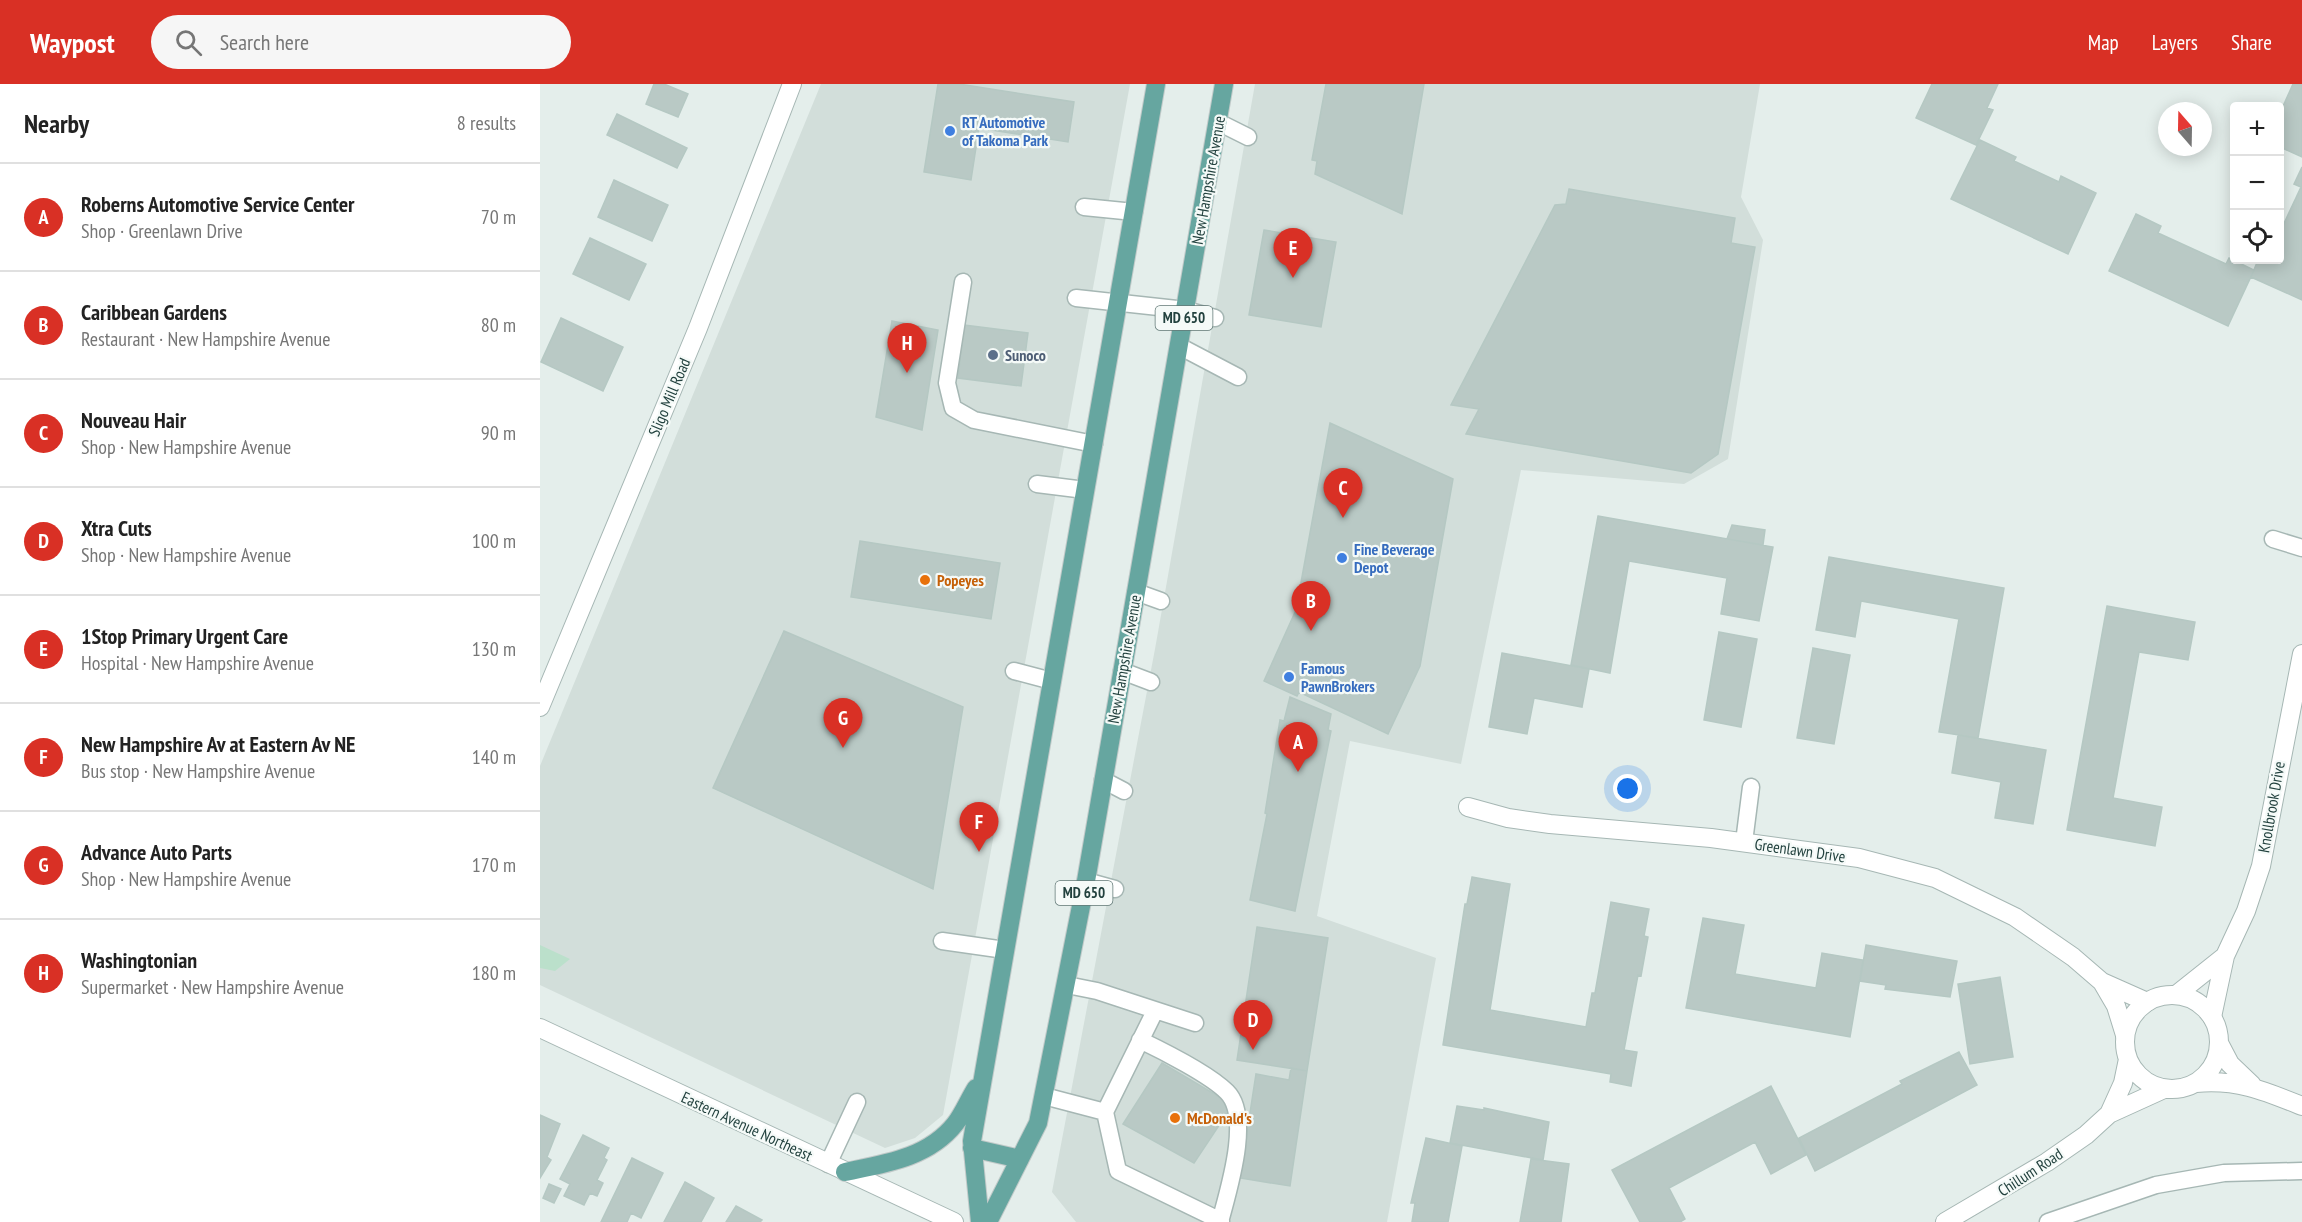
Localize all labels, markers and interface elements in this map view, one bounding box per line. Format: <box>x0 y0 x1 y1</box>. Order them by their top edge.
search box <box>151 15 571 69</box>
text: Waypost <box>30 24 115 61</box>
icon: search <box>172 26 205 59</box>
text: Search here <box>220 28 309 56</box>
text: Map <box>2088 29 2119 56</box>
text: Layers <box>2152 29 2198 56</box>
text: Share <box>2231 29 2272 56</box>
north arrow <box>2158 102 2212 156</box>
map controls <box>2230 102 2284 264</box>
button: + <box>2230 102 2284 156</box>
text: Nearby <box>24 107 89 140</box>
text: 8 results <box>457 110 516 136</box>
place label: RT Automotive of Takoma Park <box>962 112 1048 150</box>
street label: New Hampshire Avenue <box>1187 114 1229 246</box>
marker: RT Automotive of Takoma Park <box>943 124 957 138</box>
button: − <box>2230 156 2284 210</box>
text: Roberns Automotive Service Center <box>81 190 355 218</box>
text: A <box>38 204 49 230</box>
text: 70 m <box>481 204 516 230</box>
button: locate <box>2230 210 2284 264</box>
text: Shop · Greenlawn Drive <box>81 218 243 244</box>
pin: E <box>1274 228 1312 278</box>
text: Caribbean Gardens <box>81 298 227 326</box>
road number: MD 650 <box>1156 306 1212 330</box>
text: B <box>39 312 48 338</box>
text: 80 m <box>481 312 516 338</box>
pin: H <box>888 324 926 373</box>
text: Restaurant · New Hampshire Avenue <box>81 326 330 352</box>
place label: Sunoco <box>1005 345 1046 365</box>
marker: Sunoco <box>986 348 1000 362</box>
street label: Sligo Mill Road <box>644 355 694 439</box>
text: Nouveau Hair <box>81 406 186 434</box>
text: C <box>39 420 48 446</box>
text: 90 m <box>481 420 516 446</box>
text: Shop · New Hampshire Avenue <box>81 434 291 460</box>
pin: C <box>1324 468 1362 518</box>
text: Xtra Cuts <box>81 514 152 542</box>
text: D <box>38 528 49 554</box>
text: 100 m <box>472 528 516 554</box>
place label: Fine Beverage Depot <box>1354 539 1435 577</box>
text: Shop · New Hampshire Avenue <box>81 542 291 568</box>
marker: Fine Beverage Depot <box>1335 551 1349 565</box>
place label: Popeyes <box>937 570 984 590</box>
marker: Popeyes <box>918 573 932 587</box>
pin: B <box>1292 582 1330 631</box>
street label: New Hampshire Avenue <box>1103 593 1145 725</box>
text: 1Stop Primary Urgent Care <box>81 622 288 650</box>
text: E <box>39 636 48 662</box>
text: 130 m <box>472 636 516 662</box>
text: Hospital · New Hampshire Avenue <box>81 650 314 676</box>
place label: Famous PawnBrokers <box>1301 658 1375 696</box>
marker: Famous PawnBrokers <box>1282 670 1296 684</box>
pin: G <box>824 698 862 748</box>
pin: A <box>1278 722 1317 772</box>
text: New Hampshire Av at Eastern Av NE <box>81 730 356 758</box>
text: F <box>39 744 48 770</box>
text: 140 m <box>472 744 516 770</box>
text: Bus stop · New Hampshire Avenue <box>81 758 315 784</box>
street label: Knollbrook Drive <box>2253 760 2289 854</box>
your location <box>1613 774 1642 803</box>
pin: F <box>960 802 998 852</box>
street label: Greenlawn Drive <box>1753 834 1847 866</box>
text: Advance Auto Parts <box>81 838 232 866</box>
text: G <box>38 852 49 878</box>
text: 170 m <box>472 852 516 878</box>
text: Shop · New Hampshire Avenue <box>81 866 291 892</box>
road number: MD 650 <box>1056 881 1112 905</box>
text: Washingtonian <box>81 946 197 974</box>
text: H <box>38 960 49 986</box>
text: 180 m <box>472 960 516 986</box>
text: Supermarket · New Hampshire Avenue <box>81 974 344 1000</box>
pin: D <box>1234 1000 1272 1050</box>
street label: Eastern Avenue Northeast <box>678 1087 816 1165</box>
place label: McDonald's <box>1187 1108 1252 1128</box>
marker: McDonald's <box>1168 1111 1182 1125</box>
street label: Chillum Road <box>1994 1144 2066 1200</box>

